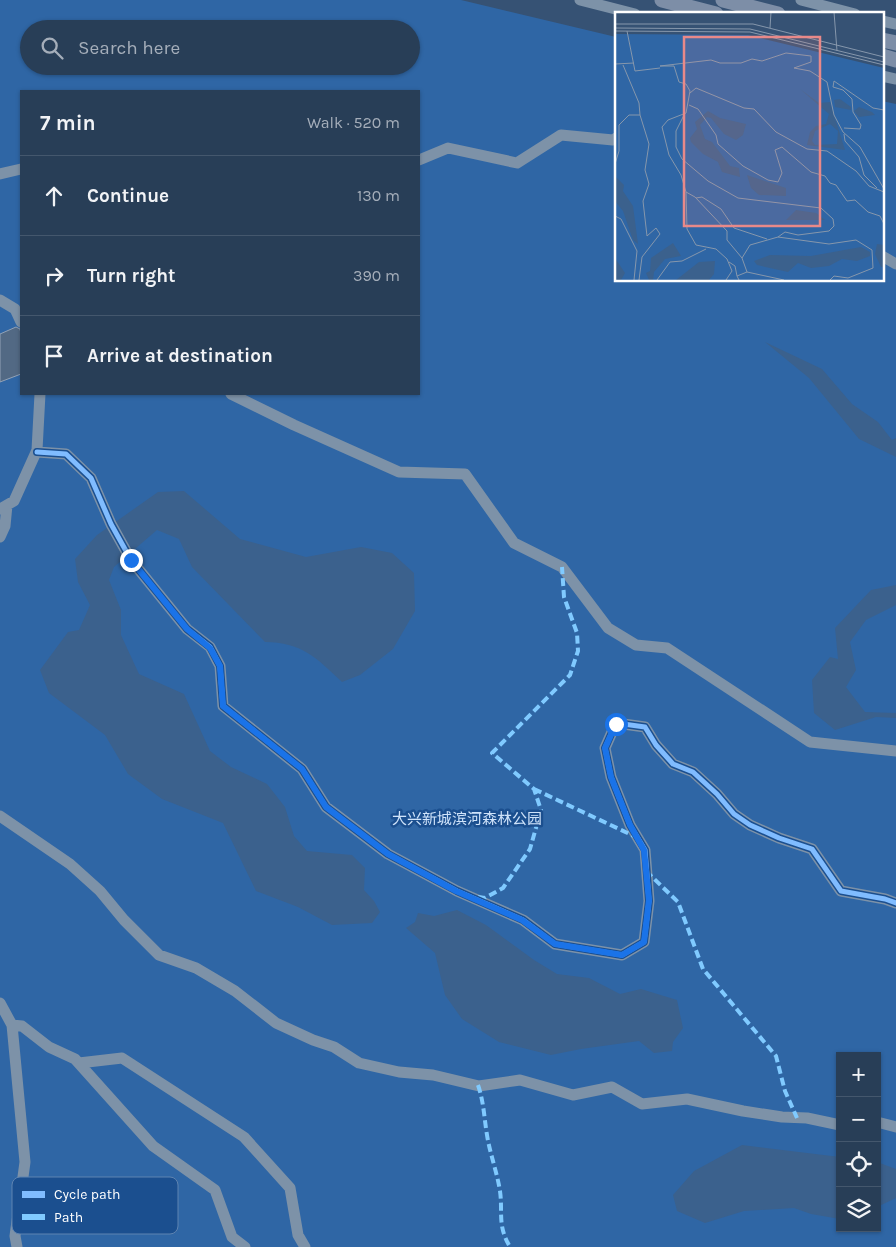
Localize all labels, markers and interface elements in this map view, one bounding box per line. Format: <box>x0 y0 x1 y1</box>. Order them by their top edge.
inset map <box>615 12 884 281</box>
search box <box>20 20 420 75</box>
icon: search <box>38 34 66 62</box>
text: Search here <box>78 37 180 59</box>
text: 7 min <box>40 111 96 135</box>
text: Walk · 520 m <box>307 113 400 132</box>
icon: ahead <box>40 182 68 210</box>
text: Continue <box>87 185 169 207</box>
text: 130 m <box>357 186 400 205</box>
icon: right <box>40 262 68 290</box>
text: Turn right <box>87 265 176 287</box>
text: 390 m <box>353 266 400 285</box>
icon: arrive <box>40 342 68 370</box>
text: Arrive at destination <box>87 345 273 367</box>
route end <box>120 549 143 572</box>
route start <box>605 713 628 736</box>
park label: 大兴新城滨河森林公园 <box>392 810 542 828</box>
map controls <box>836 1052 881 1232</box>
button: + <box>836 1052 881 1097</box>
button: − <box>836 1097 881 1142</box>
button: locate <box>836 1142 881 1187</box>
legend <box>12 1177 178 1234</box>
text: Cycle path <box>54 1186 120 1203</box>
button: layers <box>836 1187 881 1232</box>
text: Path <box>54 1209 83 1226</box>

